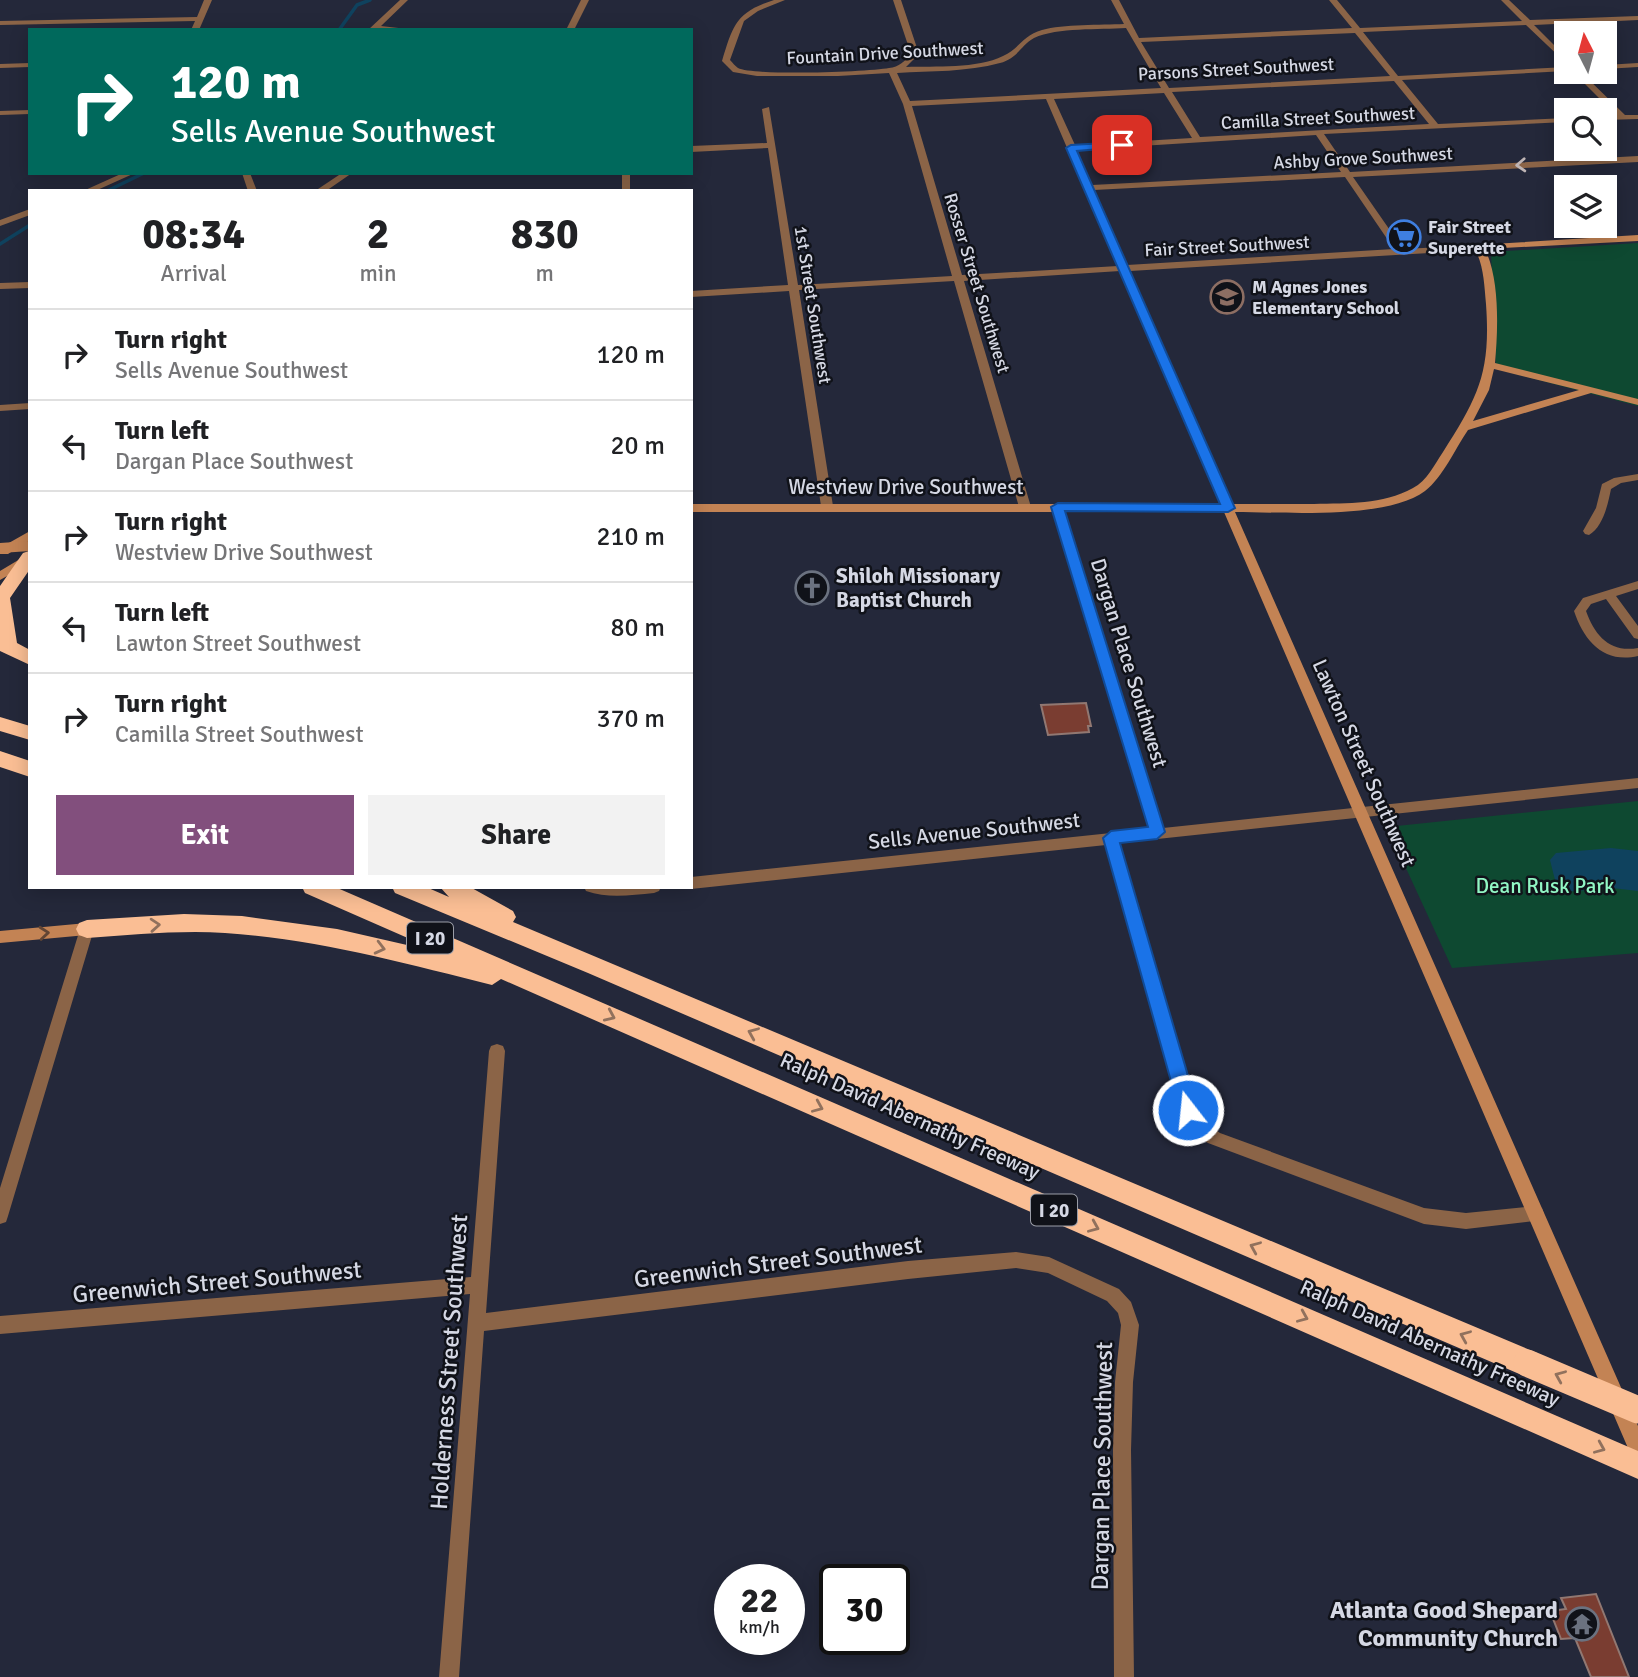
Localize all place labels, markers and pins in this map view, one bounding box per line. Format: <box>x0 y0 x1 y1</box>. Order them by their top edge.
pin <box>1092 115 1152 175</box>
place label: Fair Street Superette <box>1428 216 1511 259</box>
supermarket icon: Fair Street Superette <box>1385 218 1423 256</box>
place label: M Agnes Jones Elementary School <box>1252 276 1400 319</box>
school or university icon: M Agnes Jones Elementary School <box>1208 278 1246 316</box>
place label: Shiloh Missionary Baptist Church <box>836 563 1001 613</box>
church icon: Shiloh Missionary Baptist Church <box>793 569 831 607</box>
place label: Atlanta Good Shepard Community Church <box>1330 1595 1558 1653</box>
temple icon: Atlanta Good Shepard Community Church <box>1563 1605 1601 1643</box>

